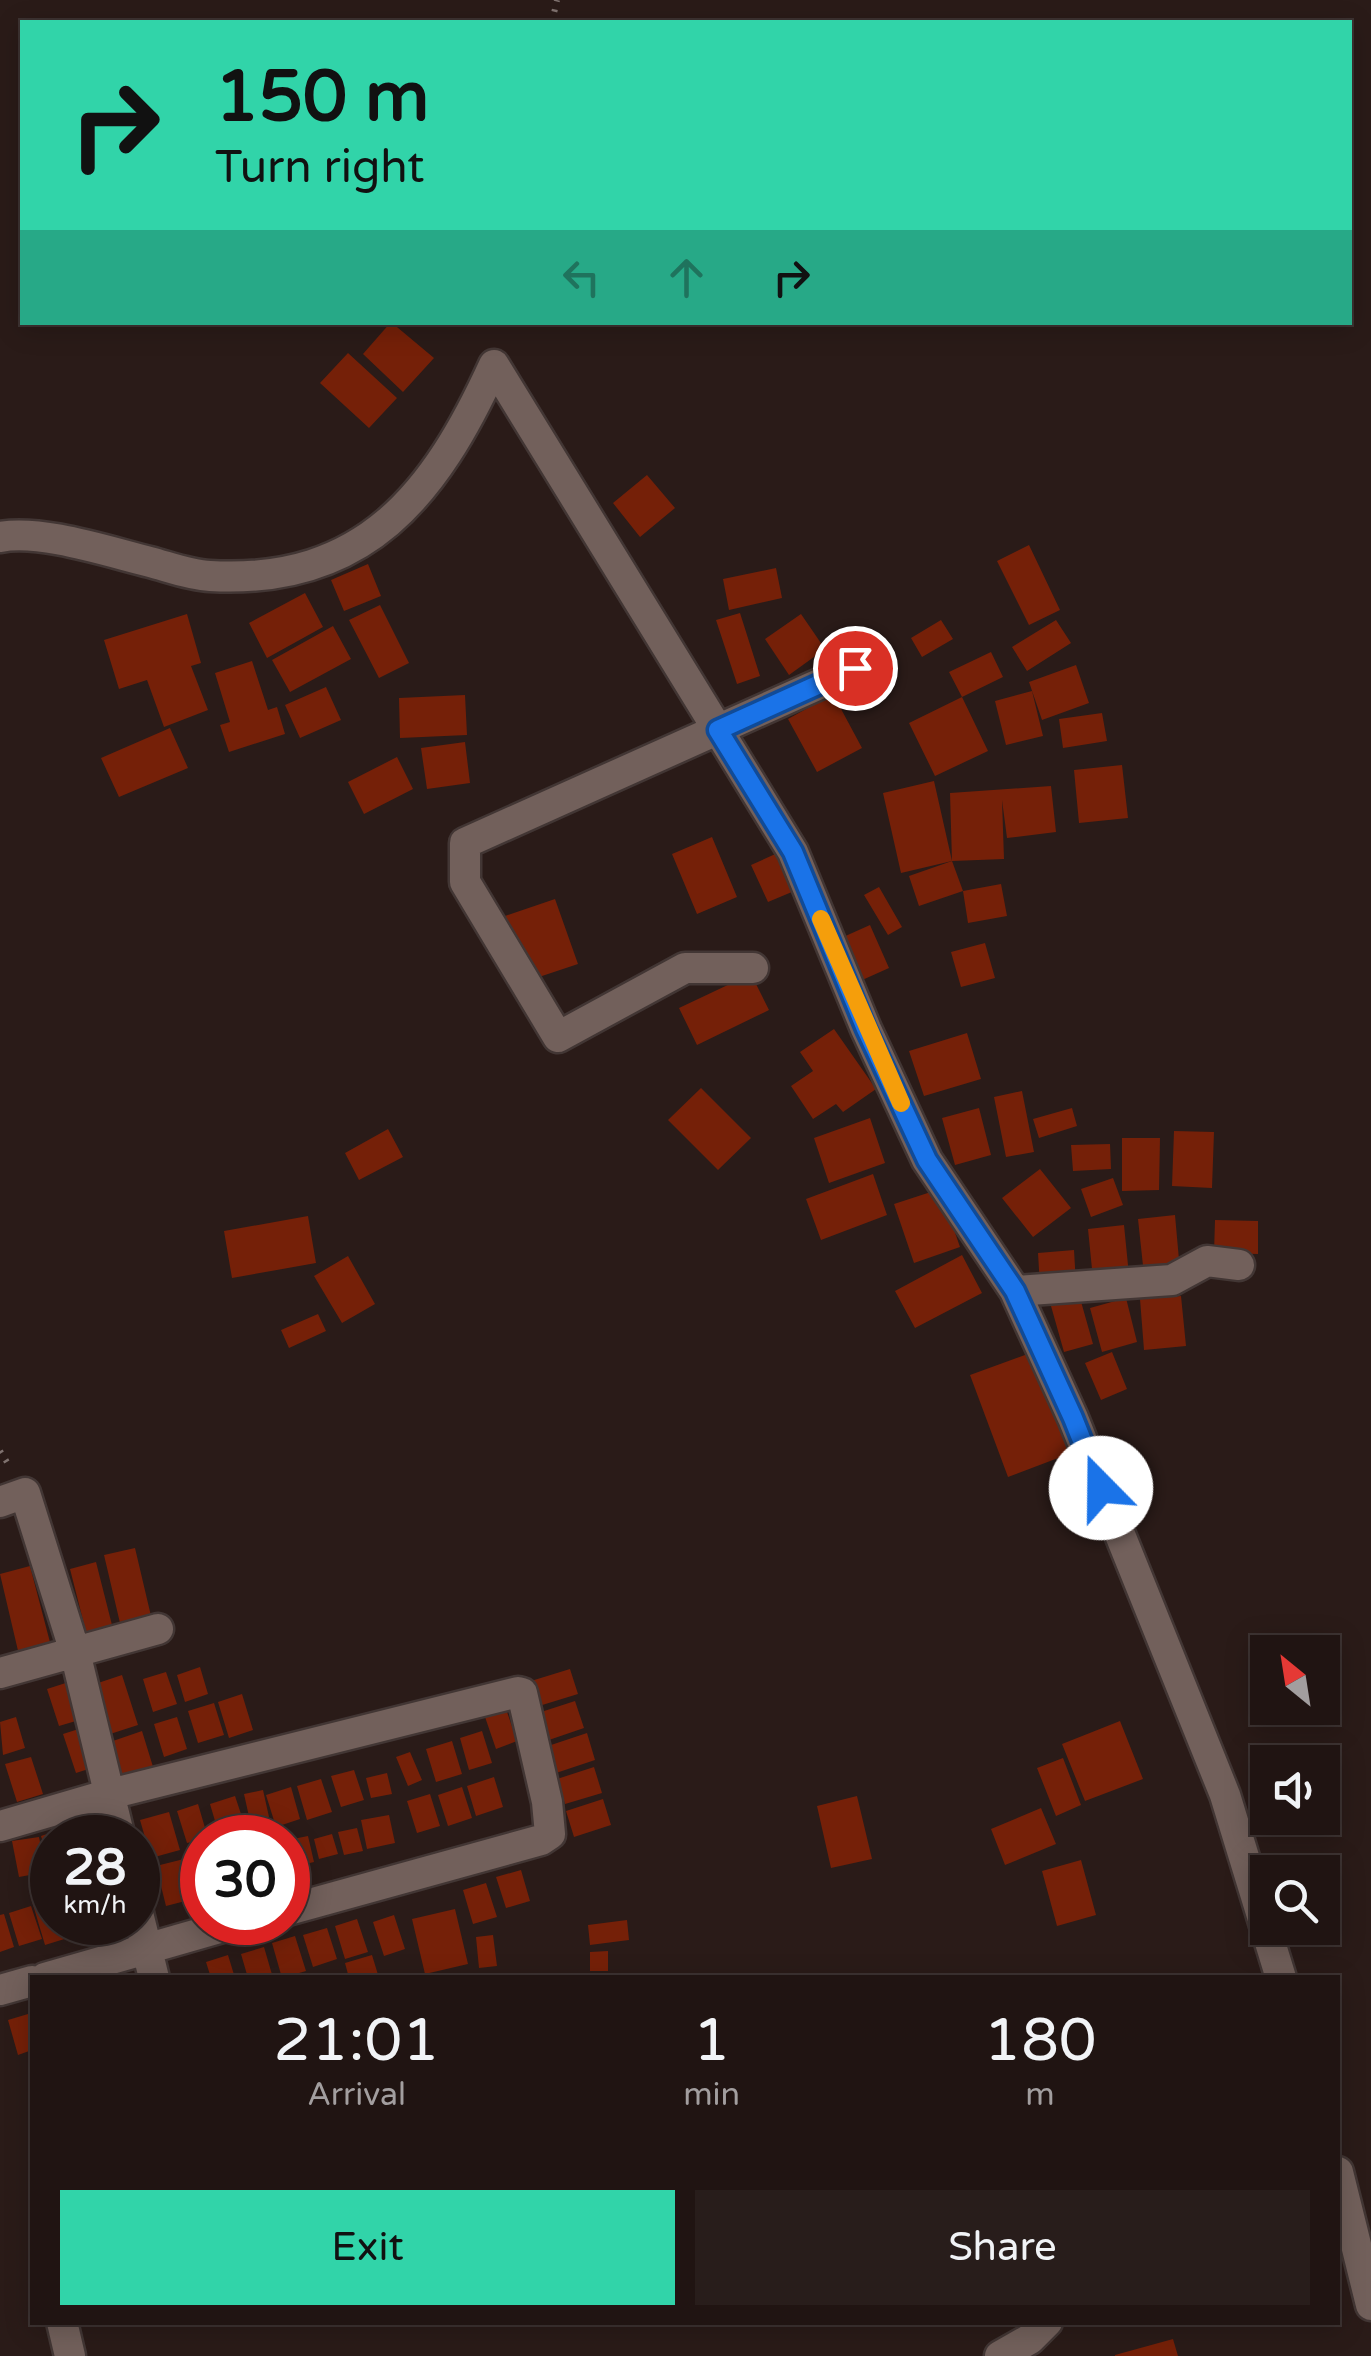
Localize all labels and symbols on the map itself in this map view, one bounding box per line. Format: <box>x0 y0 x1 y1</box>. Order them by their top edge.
pin <box>813 626 898 711</box>
position arrow <box>1049 1436 1153 1540</box>
north arrow <box>1250 1635 1340 1725</box>
speed limit sign: 30 <box>180 1815 310 1945</box>

